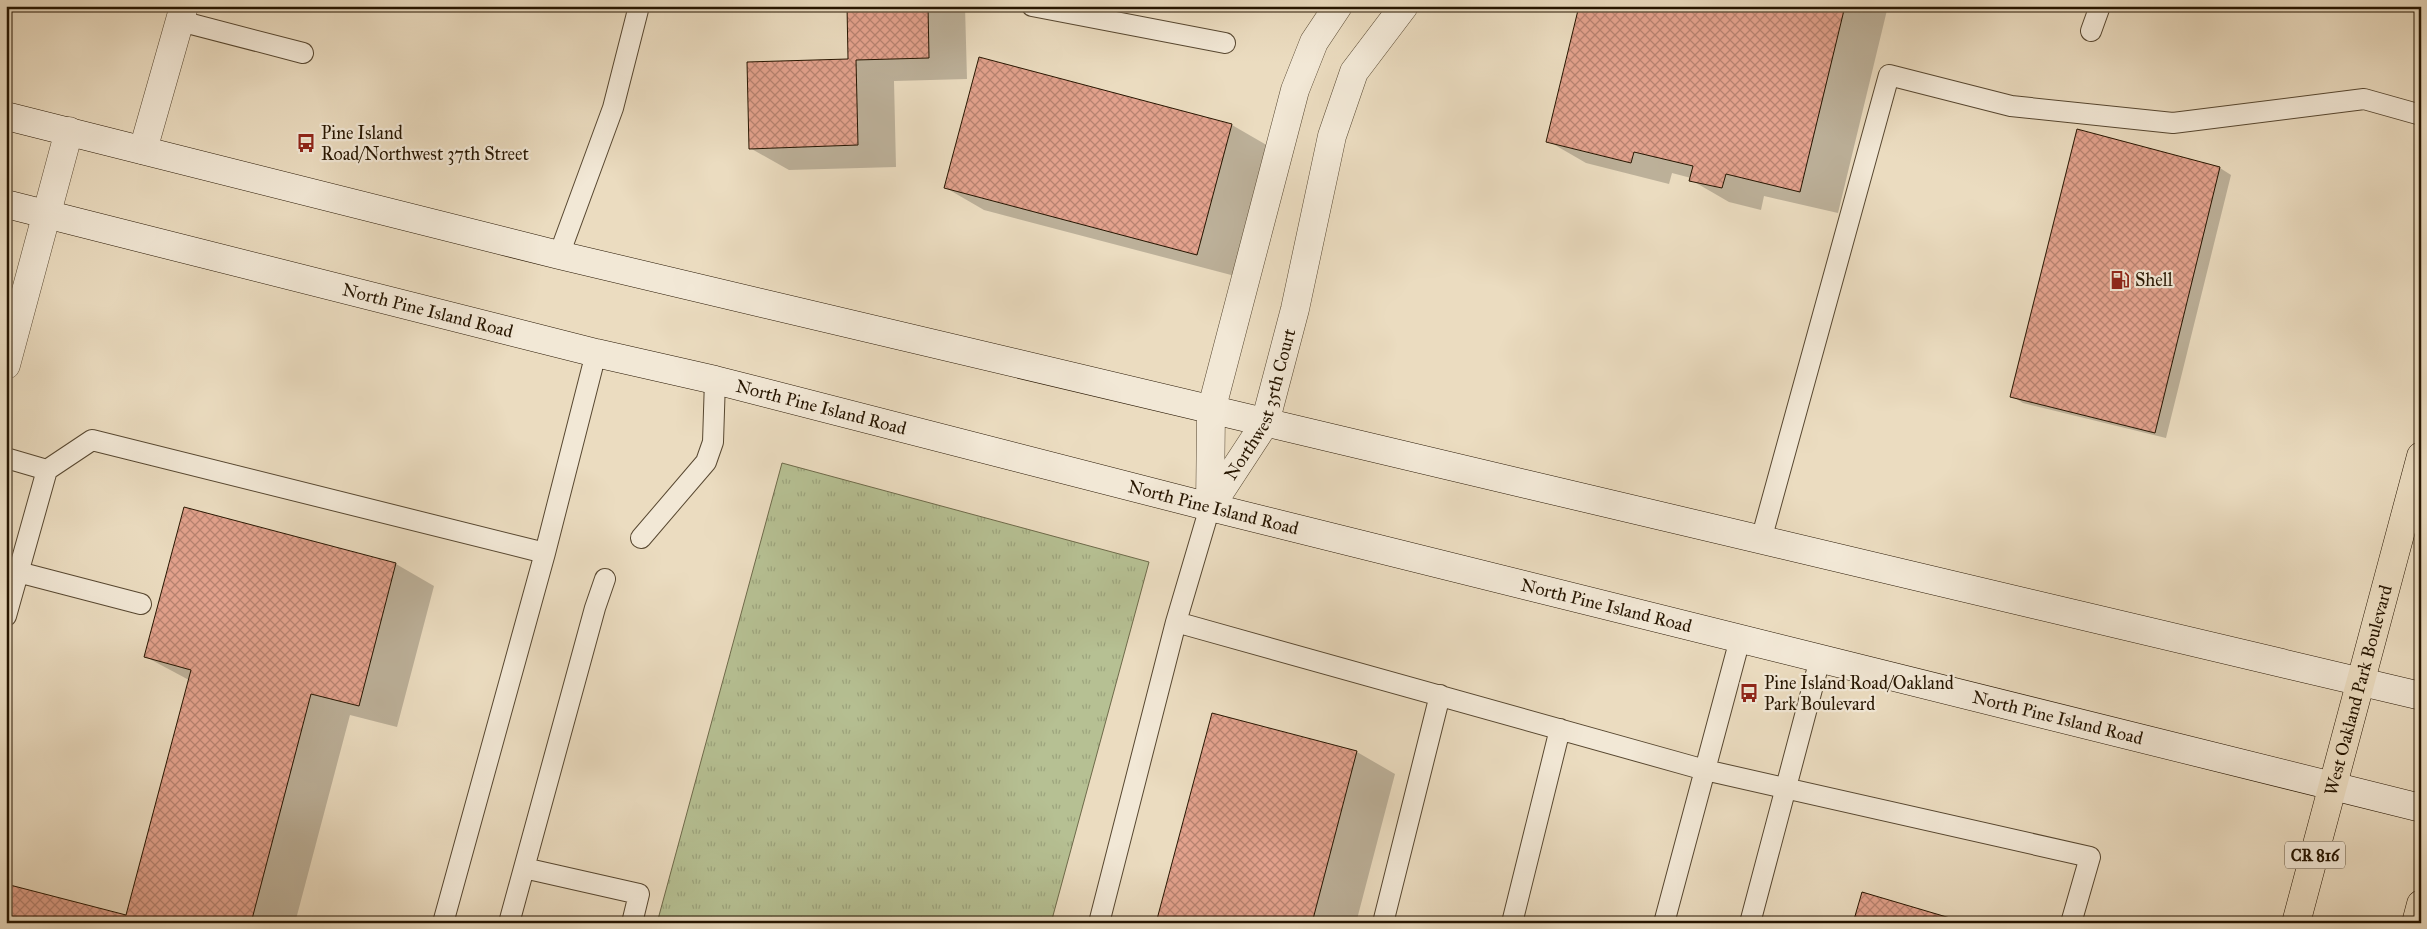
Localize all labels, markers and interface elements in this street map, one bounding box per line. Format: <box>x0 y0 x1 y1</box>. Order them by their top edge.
place label: Pine Island Road/Northwest 37th Street <box>321 122 530 165</box>
bus stop icon: Pine Island Road/Northwest 37th Street <box>295 132 317 154</box>
fuel station icon: Shell <box>2109 269 2131 291</box>
place label: Shell <box>2135 269 2173 291</box>
street label: North Pine Island Road <box>340 278 515 343</box>
street label: Northwest 35th Court <box>1220 326 1301 484</box>
street label: North Pine Island Road <box>733 375 909 440</box>
street label: North Pine Island Road <box>1126 475 1301 540</box>
street label: North Pine Island Road <box>1519 574 1694 637</box>
street label: West Oakland Park Boulevard <box>2320 583 2397 798</box>
place label: Pine Island Road/Oakland Park Boulevard <box>1764 672 1954 715</box>
bus stop icon: Pine Island Road/Oakland Park Boulevard <box>1738 682 1760 704</box>
street label: North Pine Island Road <box>1970 686 2145 749</box>
road number: CR 816 <box>2285 842 2345 868</box>

